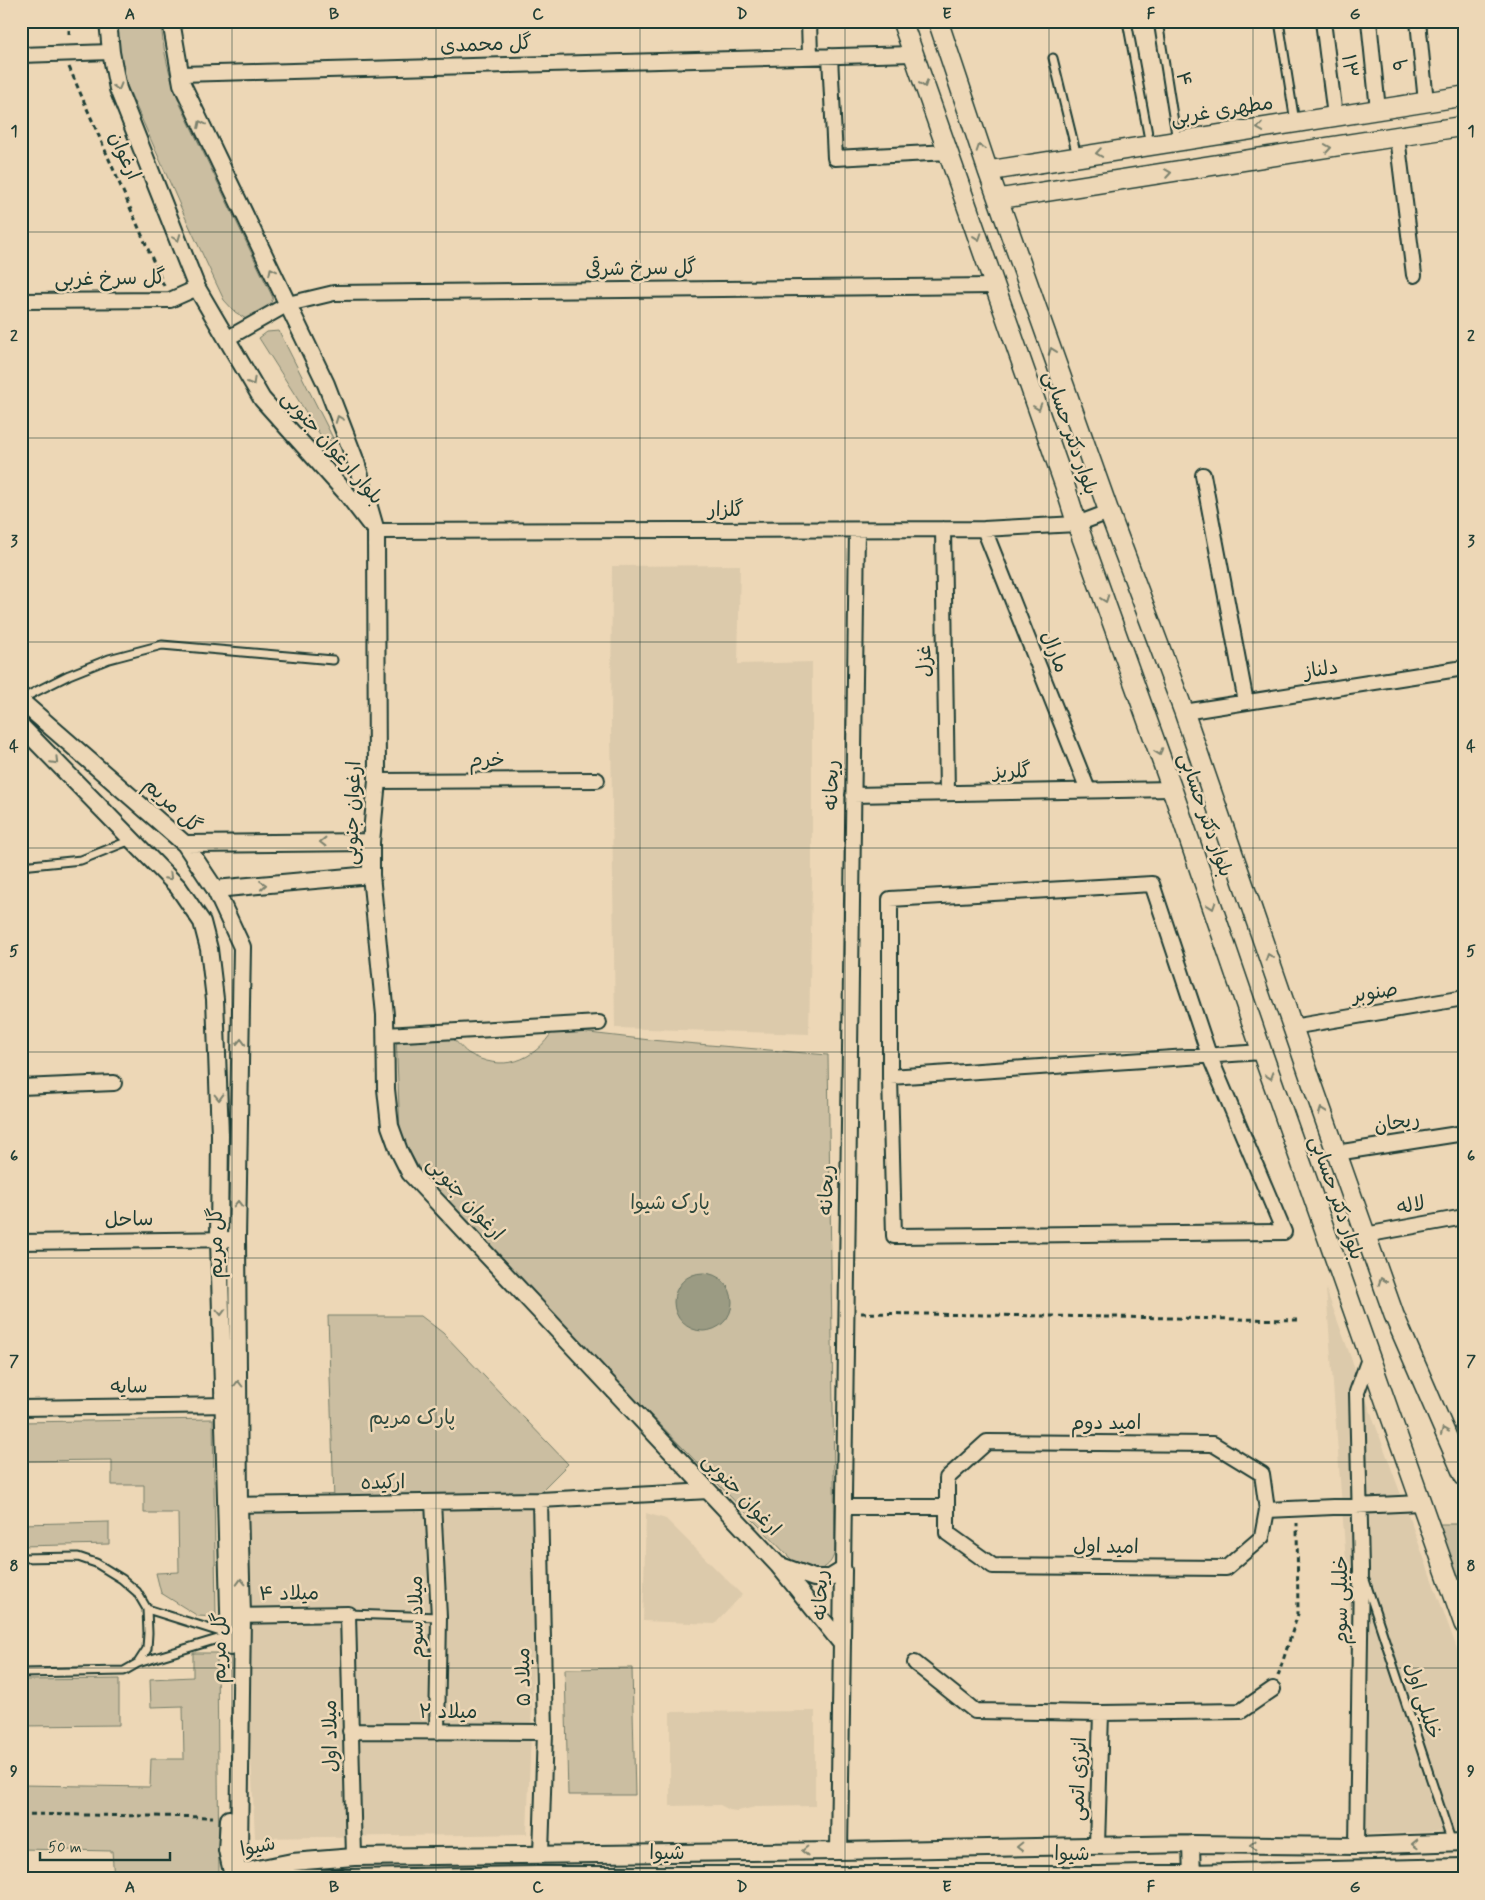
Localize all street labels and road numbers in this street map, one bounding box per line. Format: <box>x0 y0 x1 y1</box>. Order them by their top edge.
street label: گل محمدی <box>440 30 532 60</box>
street label: ۱۳ <box>1334 53 1364 79</box>
street label: ۹ <box>1388 57 1416 71</box>
street label: ۴ <box>1168 69 1198 89</box>
street label: مطهری غربی <box>1169 90 1275 132</box>
street label: ارغوان <box>101 128 147 184</box>
street label: گل سرخ شرقی <box>585 254 697 283</box>
street label: گل سرخ غربی <box>54 265 166 293</box>
street label: بلوار دکتر حسابی <box>1036 367 1104 499</box>
street label: بلوار ارغوان جنوبی <box>275 385 389 511</box>
street label: گلزار <box>706 497 744 524</box>
street label: مارال <box>1033 627 1075 677</box>
street label: غزل <box>911 644 939 678</box>
street label: دلناز <box>1300 654 1340 686</box>
street label: خرم <box>469 747 505 775</box>
street label: بلوار دکتر حسابی <box>1171 749 1239 881</box>
street label: گلریز <box>991 758 1031 786</box>
street label: ارغوان جنوبی <box>338 760 368 866</box>
street label: ریحانه <box>818 760 846 810</box>
street label: گل مریم <box>137 772 207 840</box>
street label: صنوبر <box>1348 976 1400 1010</box>
street label: ریحان <box>1372 1106 1422 1140</box>
street label: بلوار دکتر حسابی <box>1302 1132 1370 1264</box>
street label: ارغوان جنوبی <box>420 1151 510 1247</box>
street label: ریحانه <box>813 1165 841 1215</box>
street label: لاله <box>1395 1190 1427 1222</box>
street label: ساحل <box>104 1206 154 1234</box>
street label: گل مریم <box>203 1208 230 1278</box>
street label: سایه <box>110 1373 148 1401</box>
street label: امید دوم <box>1071 1410 1141 1438</box>
street label: ارغوان جنوبی <box>696 1448 786 1542</box>
street label: ارکیده <box>360 1469 406 1497</box>
street label: امید اول <box>1073 1533 1139 1561</box>
street label: خلیلی سوم <box>1328 1555 1356 1645</box>
street label: ریحانه <box>807 1570 835 1620</box>
street label: میلاد سوم <box>403 1575 432 1659</box>
street label: میلاد ۴ <box>259 1580 319 1608</box>
street label: گل مریم <box>206 1612 234 1684</box>
street label: میلاد ۵ <box>510 1647 538 1707</box>
street label: خلیلی اول <box>1397 1659 1447 1743</box>
street label: میلاد اول <box>317 1699 345 1773</box>
street label: میلاد ۲ <box>419 1699 477 1726</box>
street label: انرژی اتمی <box>1064 1736 1094 1822</box>
street label: شیوا <box>238 1830 278 1864</box>
street label: شیوا <box>649 1840 685 1867</box>
street label: شیوا <box>1054 1841 1090 1868</box>

